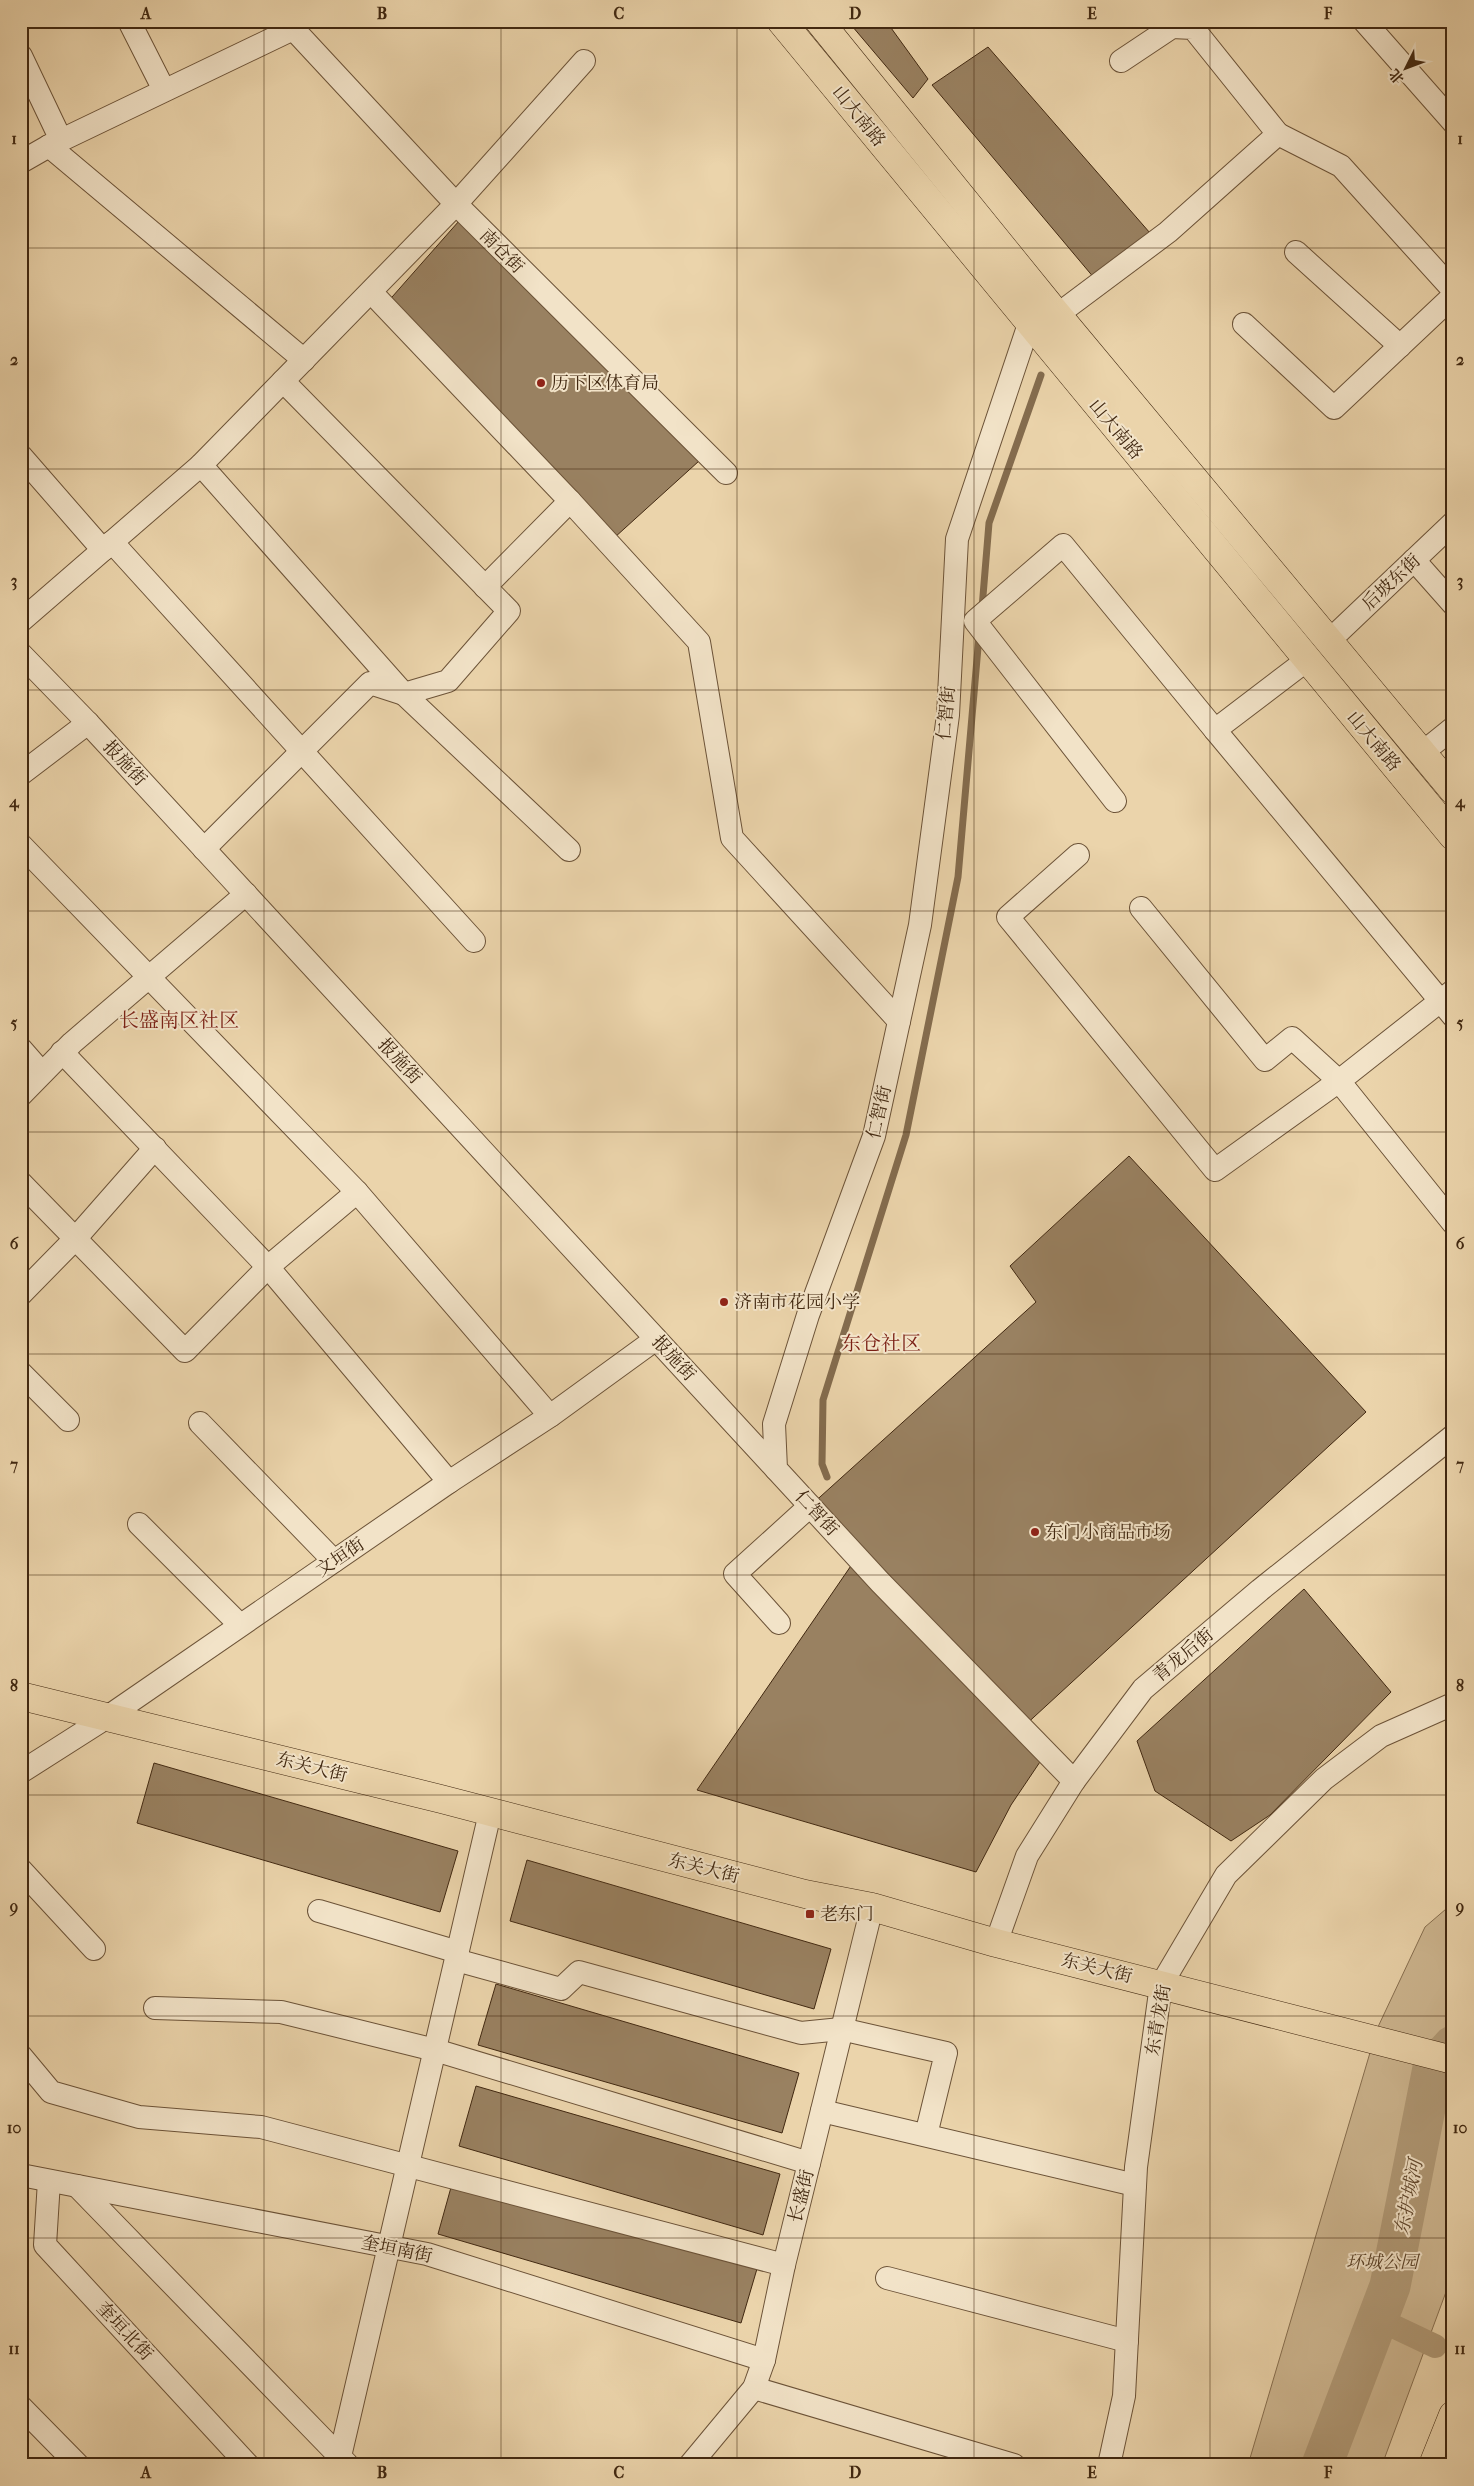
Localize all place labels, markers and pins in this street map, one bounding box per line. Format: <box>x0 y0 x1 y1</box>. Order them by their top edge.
place label: 历下区体育局 <box>551 373 659 394</box>
marker: 历下区体育局 <box>535 377 547 389</box>
place label: 济南市花园小学 <box>734 1292 860 1313</box>
marker: 济南市花园小学 <box>718 1296 730 1308</box>
place label: 东门小商品市场 <box>1045 1522 1171 1543</box>
marker: 东门小商品市场 <box>1029 1526 1041 1538</box>
place label: 老东门 <box>820 1904 874 1925</box>
marker: 老东门 <box>804 1908 816 1920</box>

